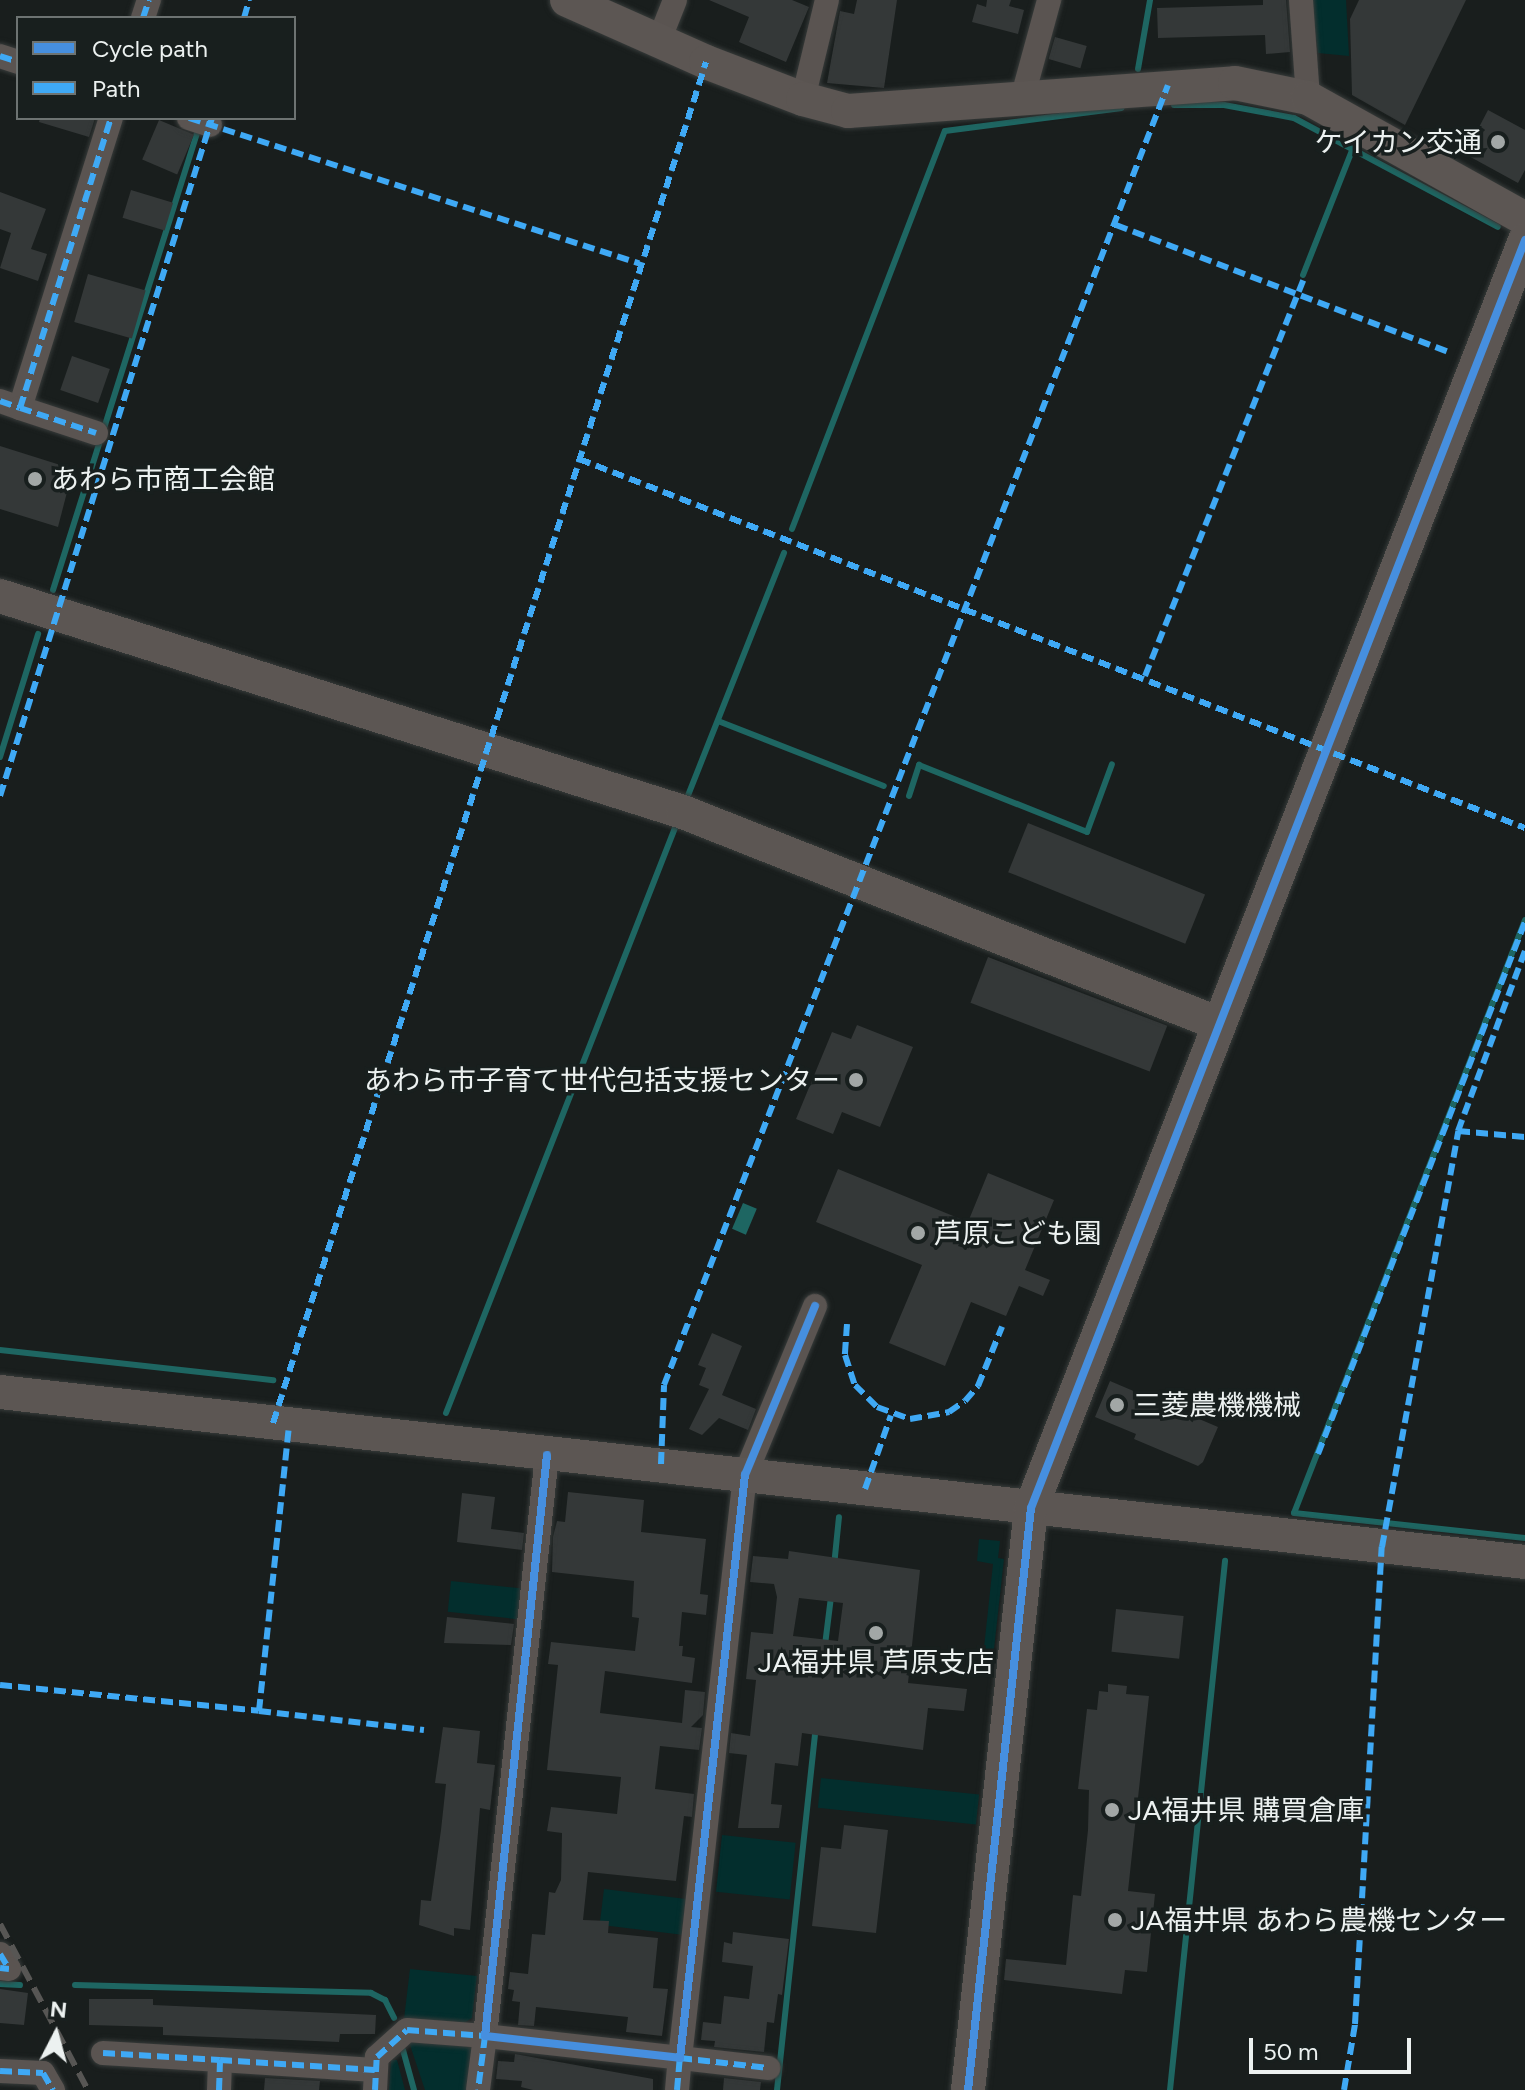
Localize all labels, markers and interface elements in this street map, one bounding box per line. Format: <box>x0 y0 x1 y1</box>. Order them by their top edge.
legend <box>16 16 296 120</box>
text: Cycle path <box>92 34 208 63</box>
text: Path <box>92 74 140 103</box>
place label: ケイカン交通 <box>1314 125 1482 159</box>
marker: ケイカン交通 <box>1489 133 1507 151</box>
place label: あわら市商工会館 <box>51 462 275 496</box>
marker: あわら市商工会館 <box>26 470 44 488</box>
place label: あわら市子育て世代包括支援センター <box>364 1063 840 1097</box>
marker: あわら市子育て世代包括支援センター <box>847 1071 865 1089</box>
place label: 芦原こども園 <box>934 1216 1102 1250</box>
marker: 芦原こども園 <box>909 1224 927 1242</box>
place label: 三菱農機機械 <box>1133 1388 1301 1422</box>
marker: 三菱農機機械 <box>1108 1396 1126 1414</box>
marker: JA福井県 芦原支店 <box>867 1624 885 1642</box>
place label: JA福井県 芦原支店 <box>758 1645 994 1679</box>
place label: JA福井県 購買倉庫 <box>1128 1793 1364 1827</box>
marker: JA福井県 購買倉庫 <box>1103 1801 1121 1819</box>
place label: JA福井県 あわら農機センター <box>1131 1903 1507 1937</box>
marker: JA福井県 あわら農機センター <box>1106 1911 1124 1929</box>
north arrow <box>16 1994 96 2074</box>
text: N <box>49 1995 68 2024</box>
scale bar <box>1253 2022 1415 2072</box>
text: 50 m <box>1263 2037 1319 2066</box>

